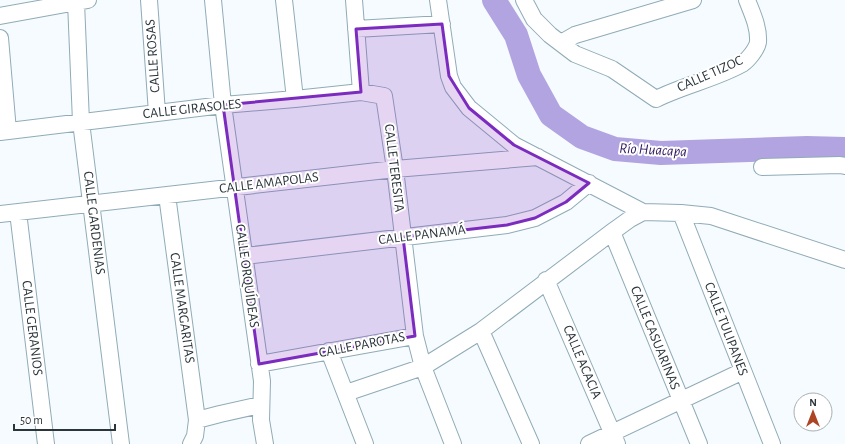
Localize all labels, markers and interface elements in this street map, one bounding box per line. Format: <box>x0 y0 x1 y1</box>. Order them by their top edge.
street label: CALLE ROSAS <box>143 19 163 93</box>
street label: CALLE TIZOC <box>675 53 745 95</box>
street label: CALLE GIRASOLES <box>142 97 242 121</box>
street label: CALLE TERESITA <box>382 123 406 213</box>
water label: Río Huacapa <box>619 141 687 159</box>
street label: CALLE GARDENIAS <box>81 170 107 276</box>
street label: CALLE AMAPOLAS <box>219 170 319 196</box>
street label: CALLE PANAMÁ <box>377 220 466 247</box>
street label: CALLE ORQUÍDEAS <box>233 223 264 329</box>
street label: CALLE MARGARITAS <box>167 252 197 364</box>
street label: CALLE GERANIOS <box>19 280 45 376</box>
street label: CALLE TULIPANES <box>702 280 750 378</box>
street label: CALLE CASUARINAS <box>628 284 682 392</box>
street label: CALLE ACACIA <box>560 323 604 401</box>
street label: CALLE PAROTAS <box>318 330 406 360</box>
north arrow <box>793 392 833 432</box>
text: N <box>809 397 817 408</box>
scale bar <box>14 406 115 432</box>
text: 50 m <box>20 414 43 426</box>

